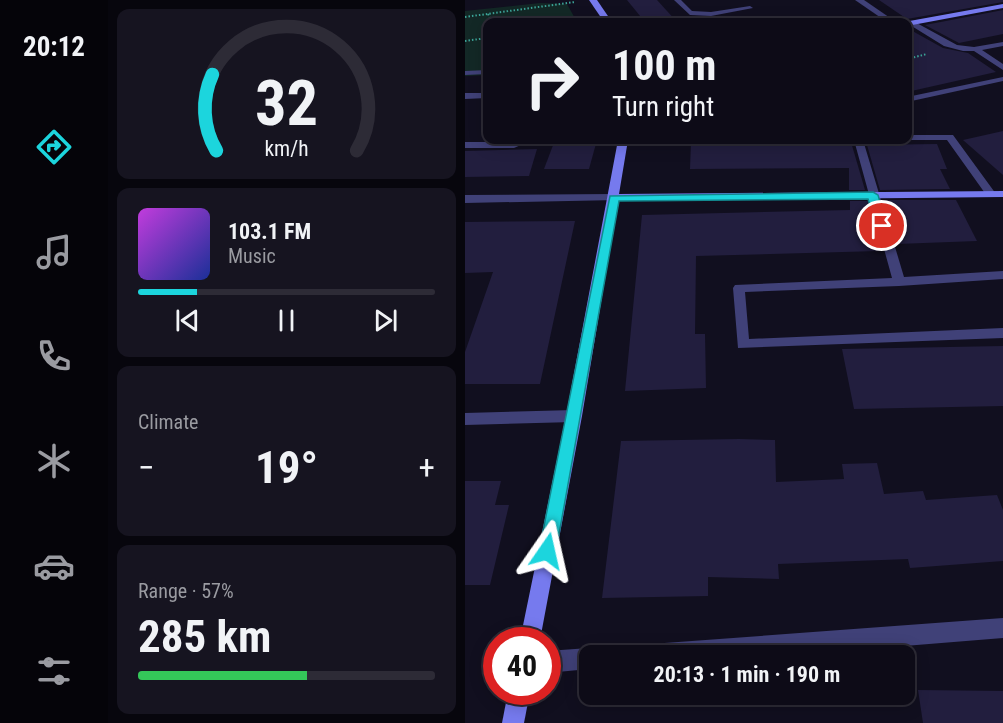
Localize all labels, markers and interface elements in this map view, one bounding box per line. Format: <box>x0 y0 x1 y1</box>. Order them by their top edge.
text: 20:12 <box>23 31 85 63</box>
text: 100 m <box>612 41 717 90</box>
icon: right <box>513 42 591 120</box>
text: 32 <box>255 67 318 140</box>
text: Turn right <box>612 91 714 123</box>
icon: directions <box>33 126 75 168</box>
text: km/h <box>264 136 309 161</box>
pin <box>856 200 907 251</box>
icon: arrive <box>865 209 898 242</box>
text: 103.1 FM <box>228 219 311 244</box>
icon: music <box>33 231 75 273</box>
text: Music <box>228 244 276 268</box>
icon: previous <box>171 304 204 337</box>
icon: pause <box>270 304 303 337</box>
icon: next <box>369 304 402 337</box>
icon: phone <box>33 335 75 377</box>
text: Climate <box>138 410 198 434</box>
icon: climate <box>33 440 75 482</box>
text: 19° <box>255 441 318 494</box>
text: − <box>138 448 155 487</box>
text: + <box>419 448 435 487</box>
position arrow <box>515 519 579 583</box>
icon: car <box>33 545 75 587</box>
text: Range · 57% <box>138 579 234 603</box>
text: 285 km <box>138 610 271 663</box>
speed limit sign: 40 <box>483 627 561 705</box>
icon: filters <box>33 650 75 692</box>
text: 20:13 · 1 min · 190 m <box>654 662 840 687</box>

